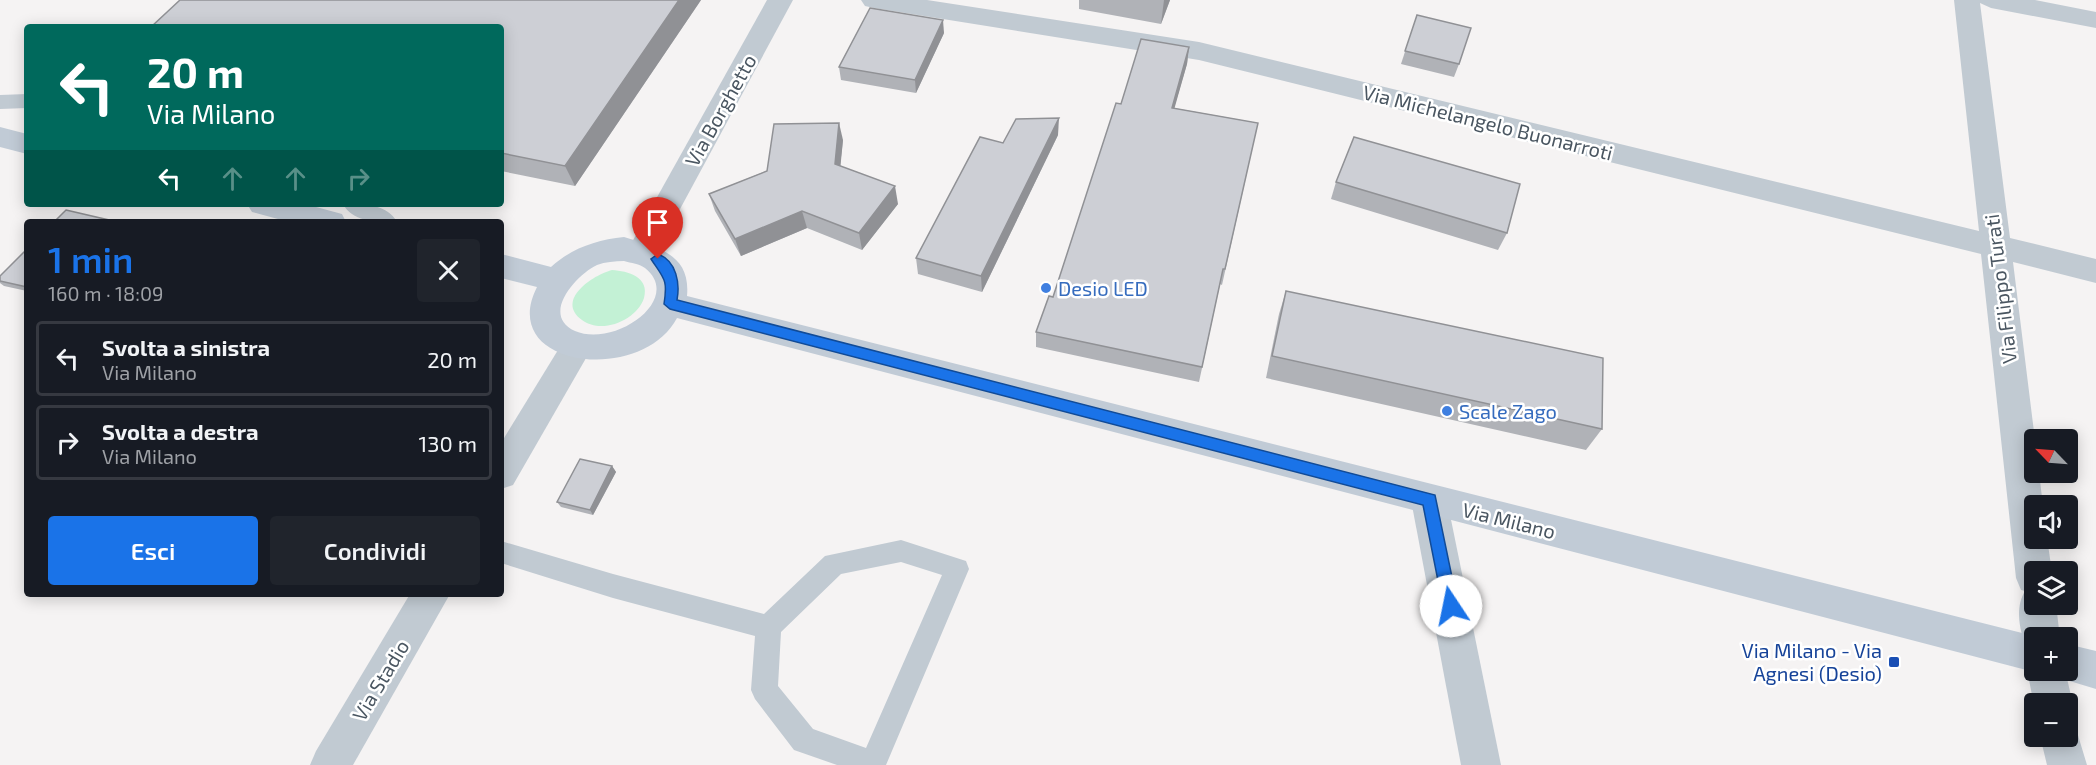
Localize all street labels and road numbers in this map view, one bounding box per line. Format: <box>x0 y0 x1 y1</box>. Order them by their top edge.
street label: Via Borghetto <box>679 50 761 170</box>
street label: Via Michelangelo Buonarroti <box>1361 79 1615 165</box>
street label: Via Filippo Turati <box>1979 213 2021 365</box>
street label: Via Milano <box>1460 497 1558 543</box>
street label: Via Stadio <box>347 635 413 725</box>

